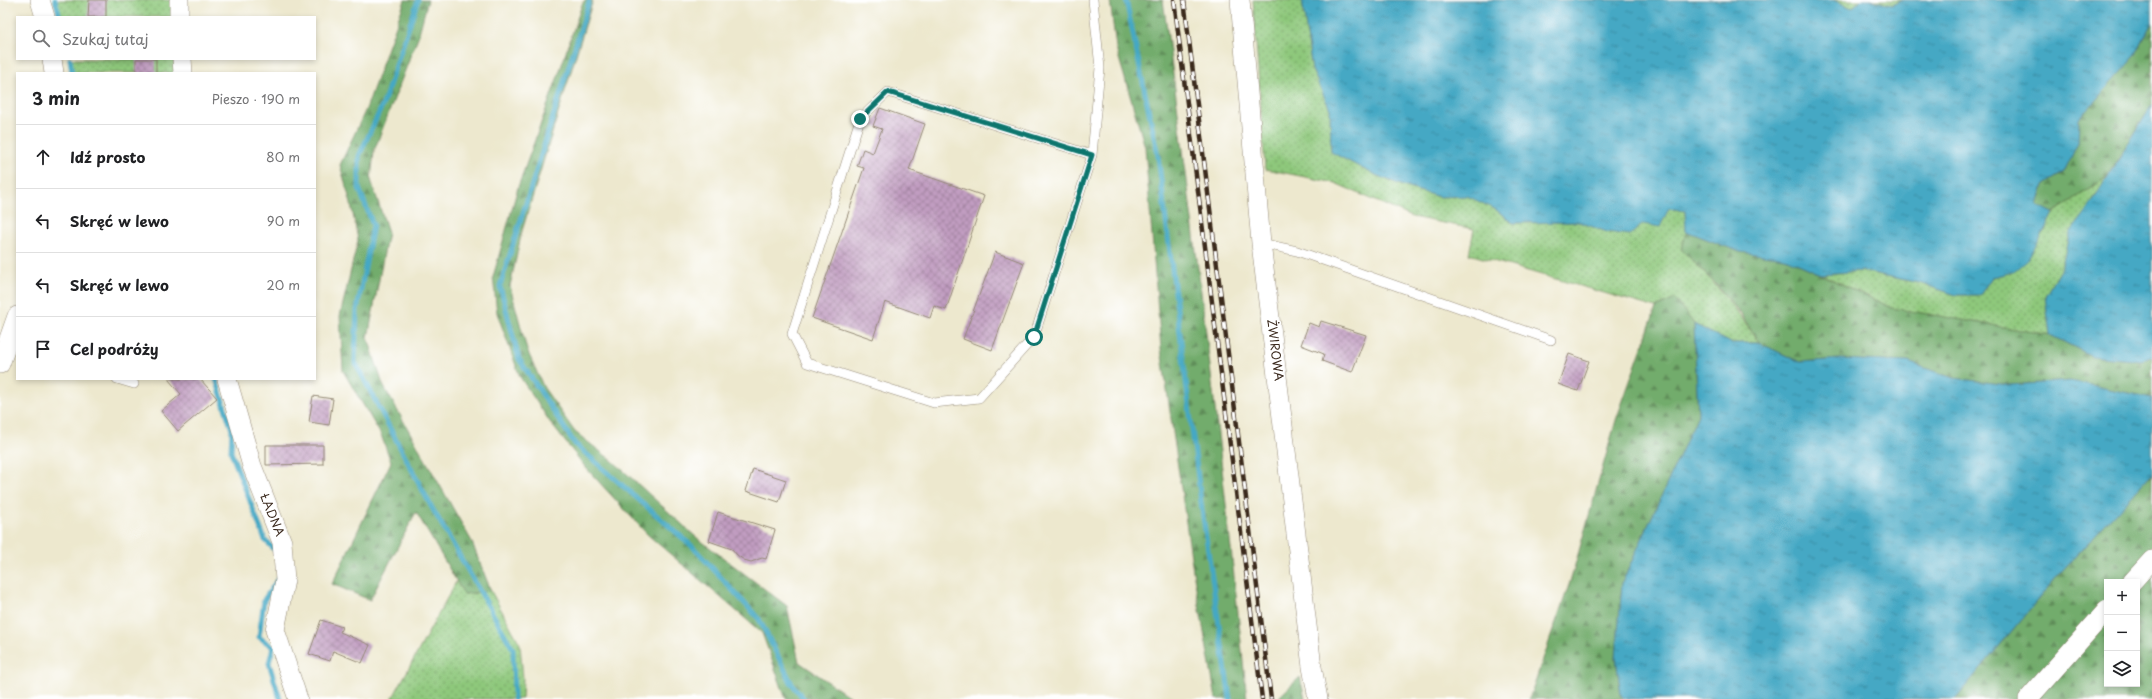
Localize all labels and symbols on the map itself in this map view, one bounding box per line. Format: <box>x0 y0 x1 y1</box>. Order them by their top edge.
route end <box>851 110 869 128</box>
street label: ŻWIROWA <box>1263 318 1289 382</box>
route start <box>1025 328 1043 346</box>
street label: ŁADNA <box>256 490 290 539</box>

